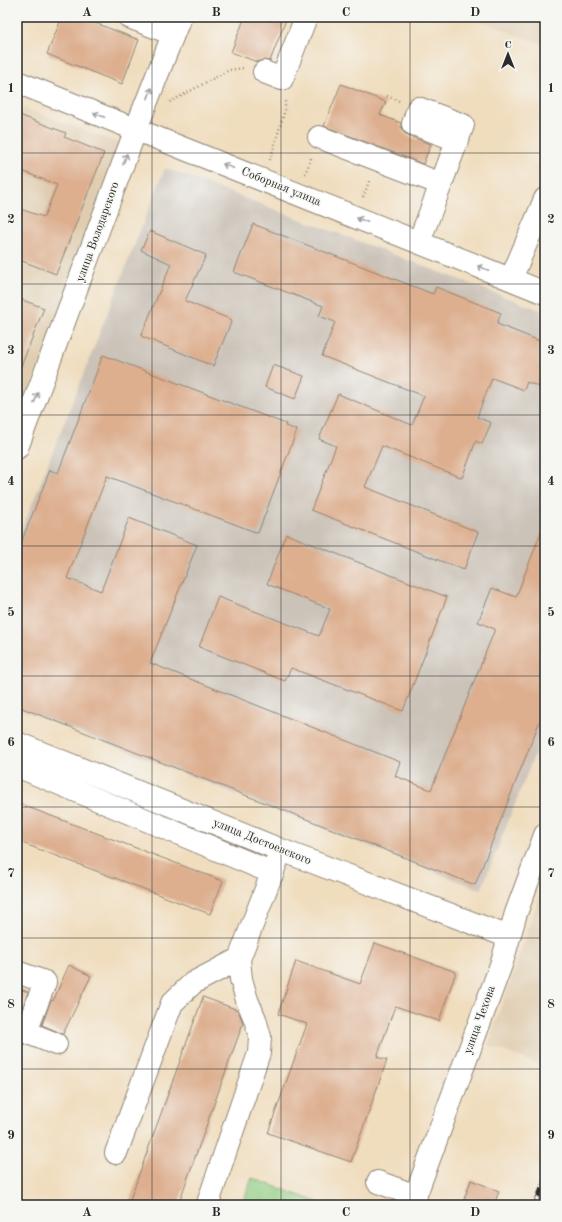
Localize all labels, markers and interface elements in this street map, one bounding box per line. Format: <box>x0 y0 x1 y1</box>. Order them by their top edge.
text: A <box>82 6 92 19</box>
text: B <box>211 6 221 19</box>
text: C <box>342 6 350 19</box>
text: D <box>470 6 480 19</box>
north arrow <box>488 34 528 74</box>
text: С <box>504 40 512 51</box>
text: 1 <box>7 82 15 95</box>
text: 1 <box>547 82 555 95</box>
one-way arrow <box>147 87 154 99</box>
one-way arrow <box>94 110 106 118</box>
one-way arrow <box>122 153 130 165</box>
one-way arrow <box>223 162 235 170</box>
street label: Соборная улица <box>239 166 323 208</box>
street label: улица Володарского <box>74 180 122 284</box>
text: 2 <box>7 213 15 226</box>
text: 2 <box>547 213 555 226</box>
one-way arrow <box>356 215 368 223</box>
one-way arrow <box>477 263 489 271</box>
text: 3 <box>7 344 15 357</box>
text: 3 <box>547 344 555 357</box>
one-way arrow <box>32 393 40 405</box>
text: 4 <box>7 475 15 488</box>
text: 4 <box>547 475 555 488</box>
text: 5 <box>7 606 15 619</box>
text: 5 <box>547 606 555 619</box>
text: 6 <box>7 736 15 749</box>
text: 6 <box>547 736 555 749</box>
street label: улица Достоевского <box>211 817 313 867</box>
text: 7 <box>7 867 15 880</box>
text: 7 <box>547 867 555 880</box>
street label: улица Чехова <box>462 984 498 1056</box>
text: 8 <box>7 998 15 1011</box>
text: 8 <box>547 998 555 1011</box>
text: 9 <box>7 1129 15 1142</box>
text: 9 <box>547 1129 555 1142</box>
text: A <box>82 1206 92 1219</box>
text: B <box>211 1206 221 1219</box>
text: C <box>342 1206 350 1219</box>
text: D <box>470 1206 480 1219</box>

